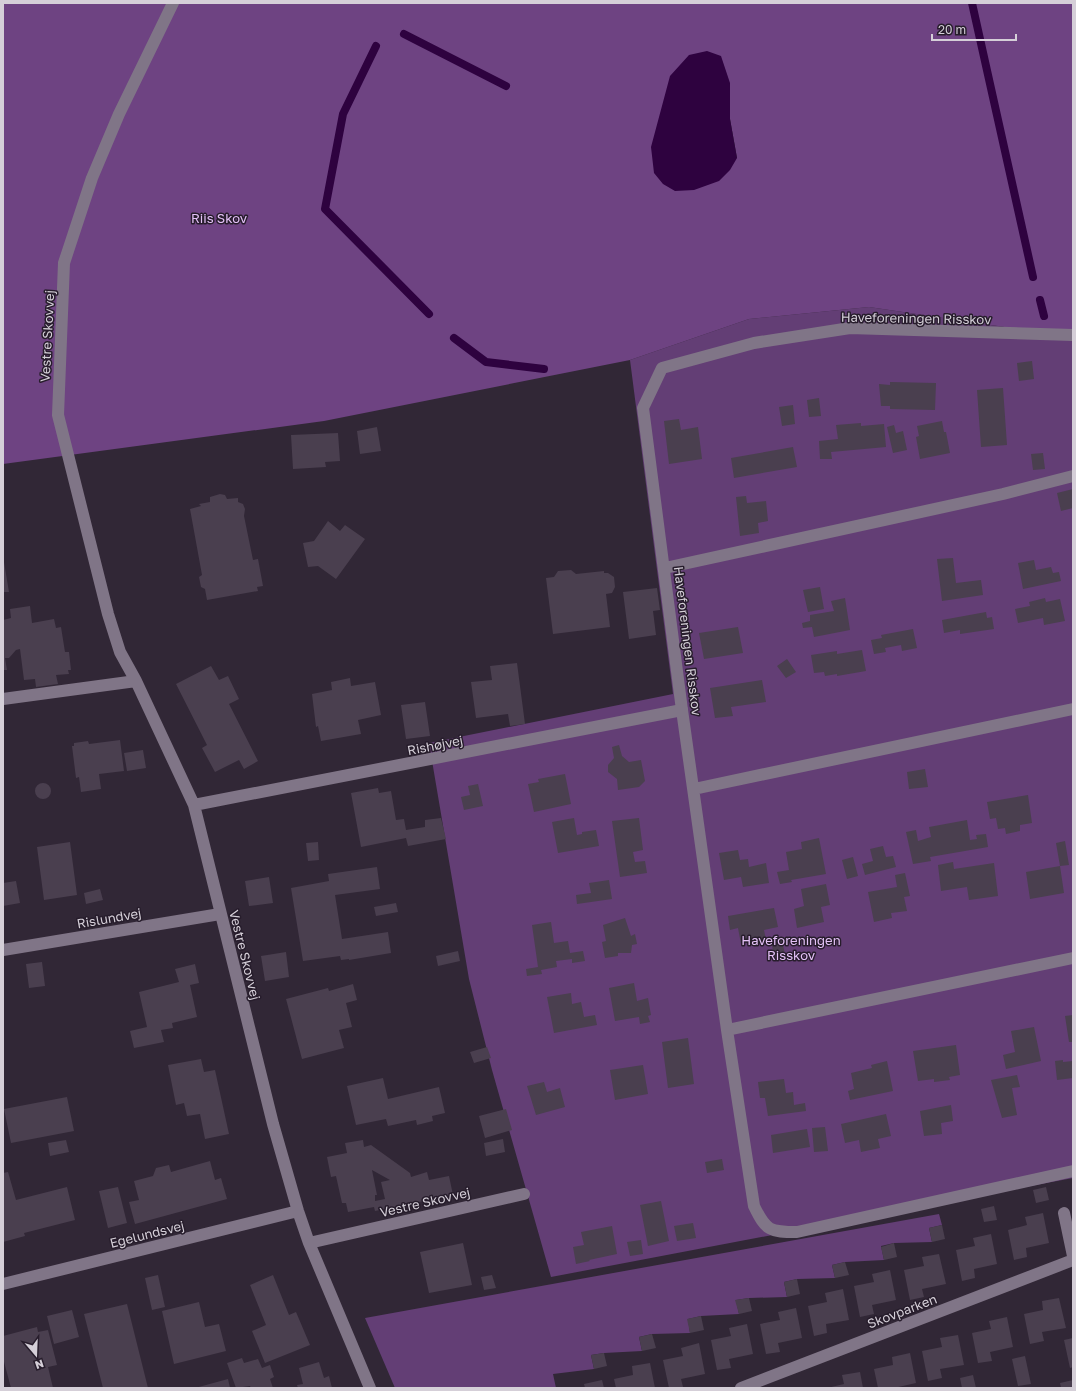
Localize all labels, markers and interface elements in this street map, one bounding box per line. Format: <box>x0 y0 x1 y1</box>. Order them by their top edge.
scale bar <box>932 16 1016 42</box>
text: 20 m <box>938 22 966 37</box>
park label: Riis Skov <box>191 210 248 226</box>
street label: Vestre Skovvej <box>37 290 57 382</box>
street label: Haveforeningen Risskov <box>841 309 992 327</box>
street label: Haveforeningen Risskov <box>671 565 705 717</box>
street label: Rishøjvej <box>406 732 464 758</box>
street label: Rislundvej <box>75 904 143 932</box>
street label: Vestre Skovvej <box>226 908 264 1002</box>
park label: Haveforeningen Risskov <box>741 932 841 963</box>
street label: Vestre Skovvej <box>378 1184 472 1220</box>
street label: Egelundsvej <box>108 1217 186 1251</box>
street label: Skovparken <box>865 1290 939 1332</box>
north arrow <box>16 1335 56 1375</box>
text: N <box>33 1357 45 1372</box>

